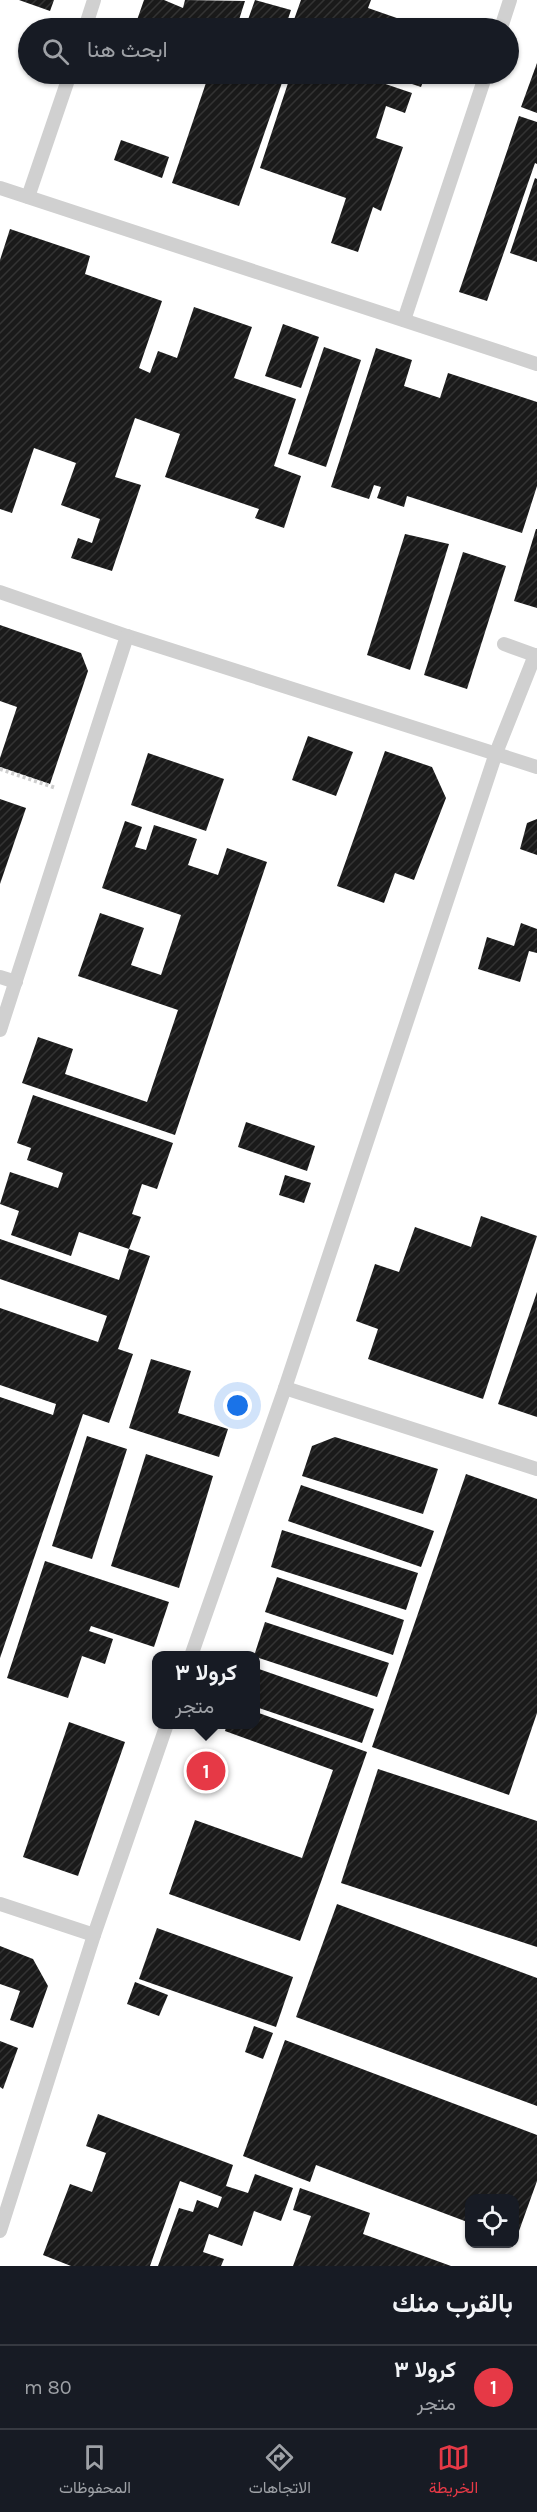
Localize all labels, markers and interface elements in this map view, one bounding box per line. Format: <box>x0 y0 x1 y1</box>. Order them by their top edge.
search box <box>18 18 519 84</box>
icon: search <box>39 35 72 68</box>
text: ابحث هنا <box>87 37 168 63</box>
your location <box>223 1391 252 1420</box>
popup <box>152 1651 260 1729</box>
text: كرولا ٣ <box>175 1660 237 1686</box>
text: متجر <box>175 1695 214 1718</box>
pin: 1 <box>186 1748 226 1794</box>
map controls <box>465 2194 519 2248</box>
button: locate <box>465 2194 519 2248</box>
text: بالقرب منك <box>392 2288 513 2319</box>
text: كرولا ٣ <box>394 2357 456 2383</box>
text: 80 m <box>24 2376 72 2399</box>
text: 1 <box>490 2376 497 2399</box>
text: متجر <box>417 2392 456 2415</box>
tab: المحفوظات <box>59 2441 131 2502</box>
tab: الاتجاهات <box>249 2441 311 2502</box>
tab: الخريطة <box>429 2441 478 2502</box>

